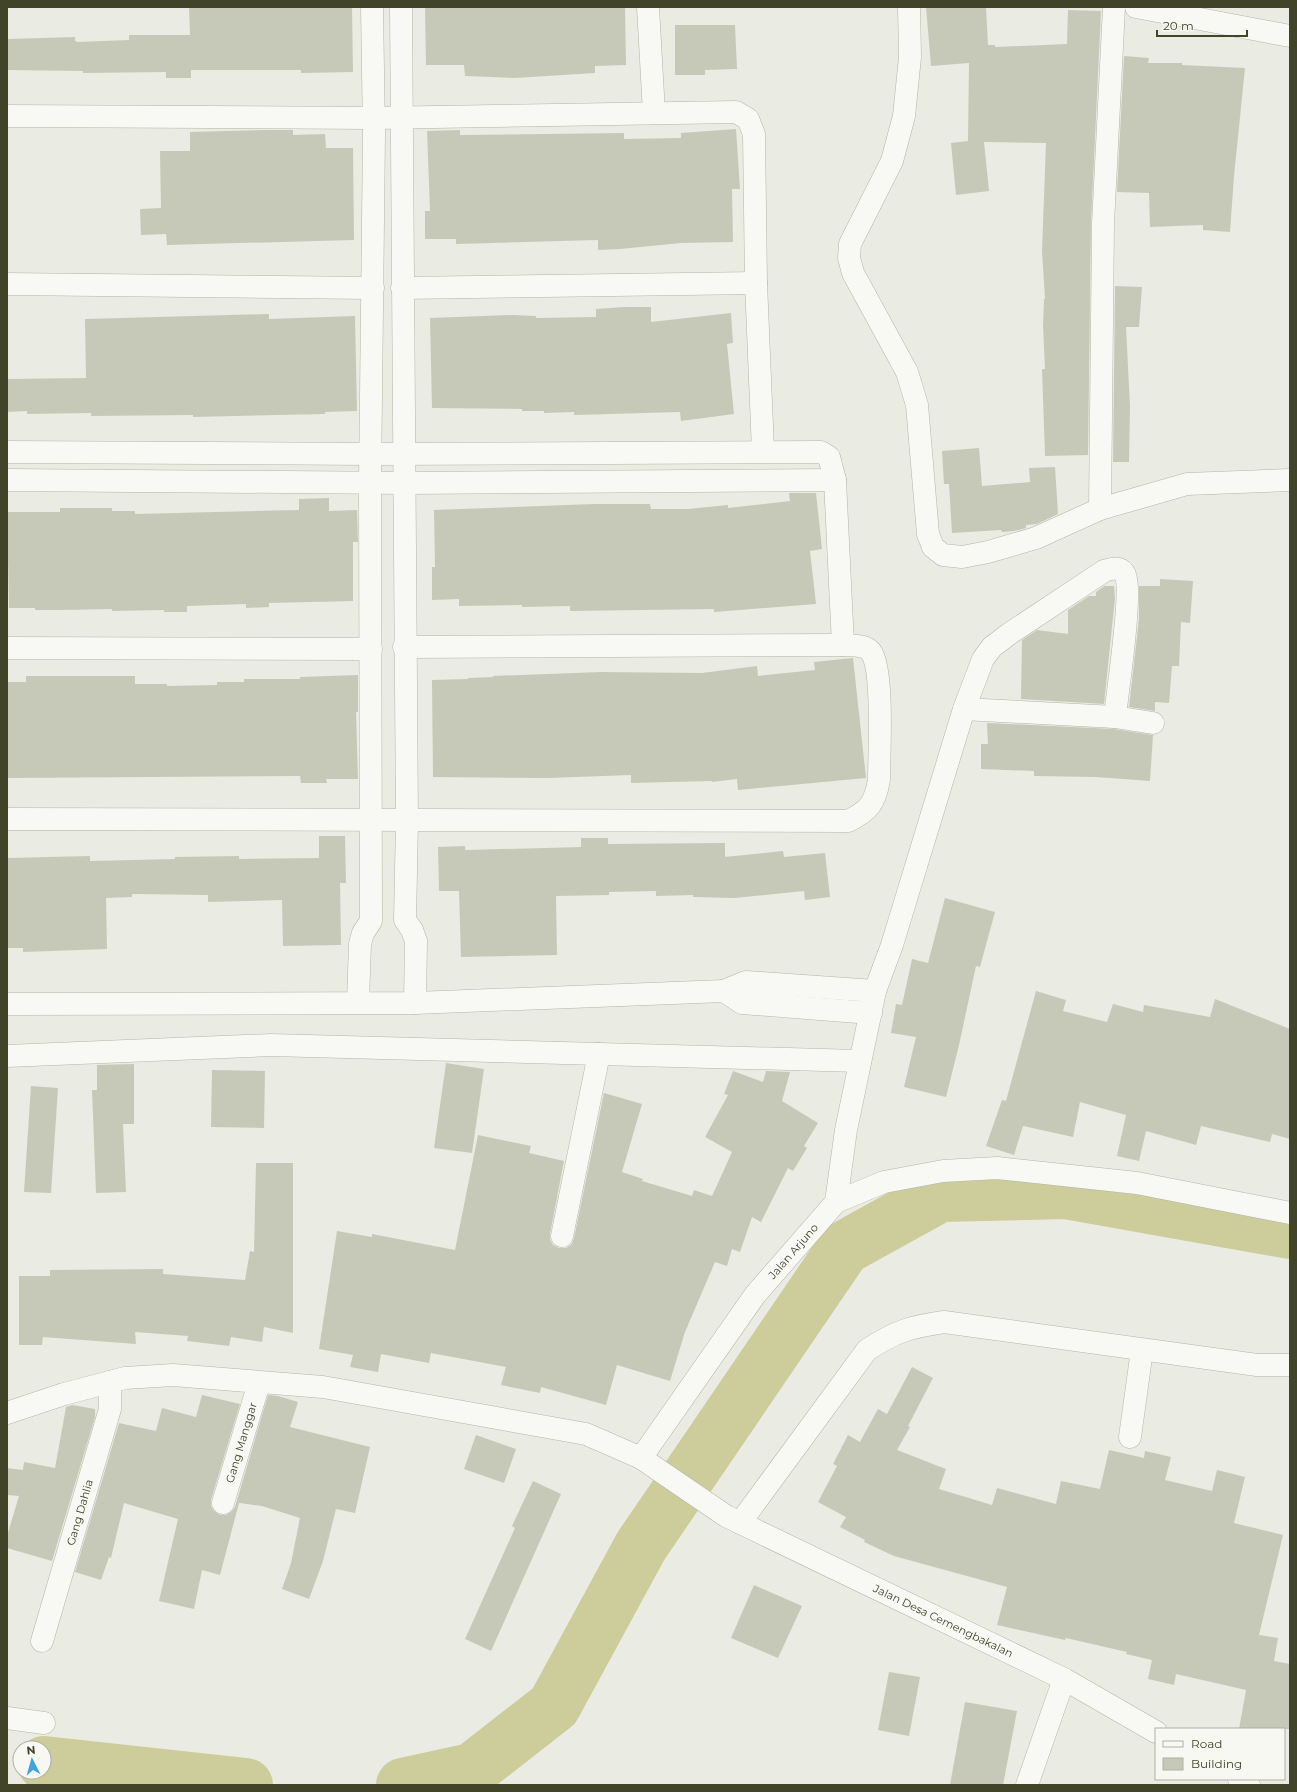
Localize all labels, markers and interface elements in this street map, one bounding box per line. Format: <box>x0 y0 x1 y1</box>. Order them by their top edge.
scale bar <box>1157 12 1247 38</box>
text: 20 m <box>1163 18 1194 33</box>
street label: Jalan Arjuno <box>765 1221 821 1283</box>
street label: Gang Manggar <box>222 1401 260 1485</box>
street label: Gang Dahlia <box>63 1478 96 1547</box>
street label: Jalan Desa Cemengbakalan <box>870 1581 1016 1660</box>
legend <box>1155 1728 1285 1780</box>
text: Road <box>1191 1736 1222 1751</box>
north arrow <box>12 1740 52 1780</box>
text: N <box>26 1743 36 1757</box>
text: Building <box>1191 1756 1242 1771</box>

